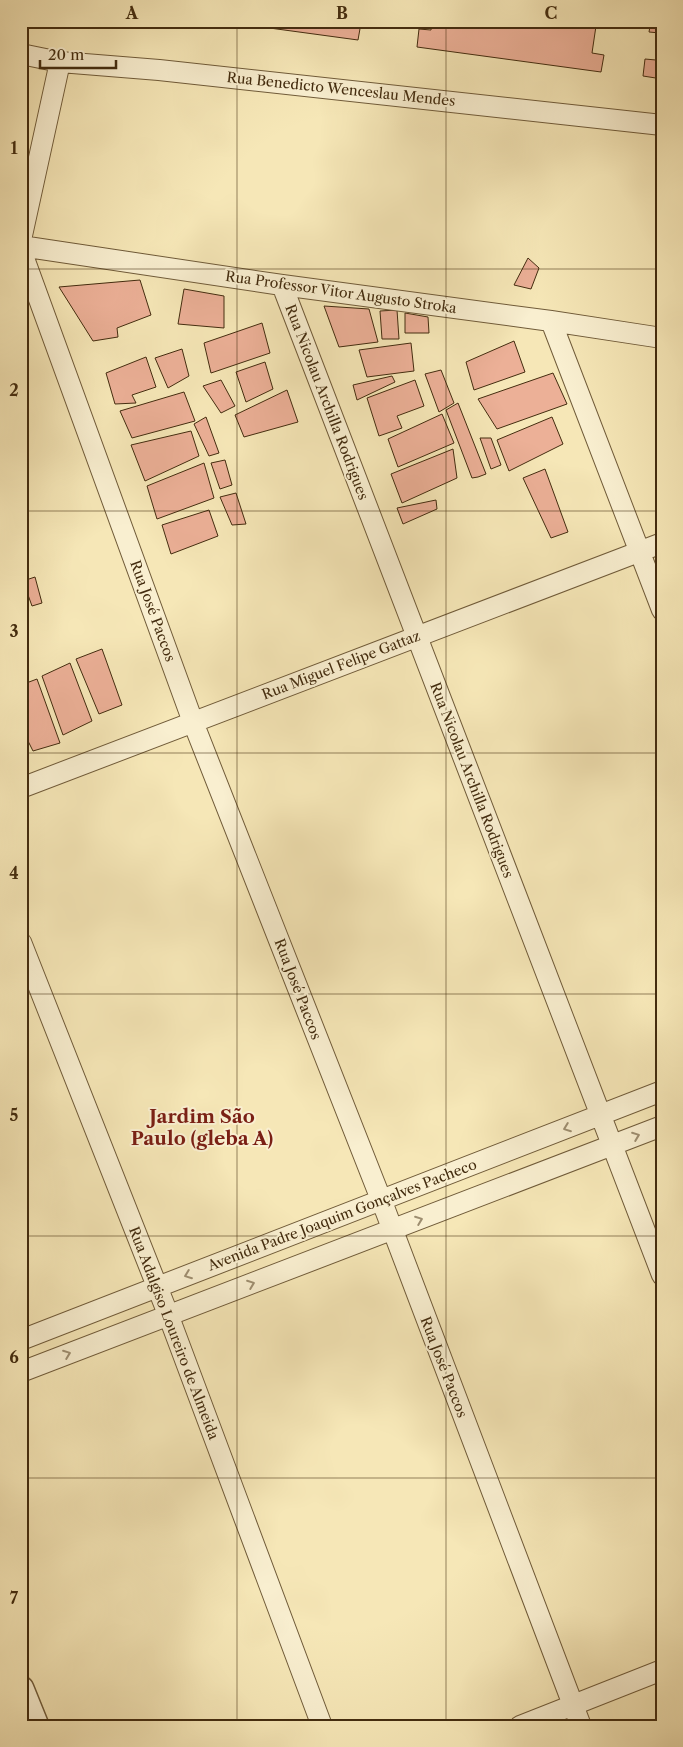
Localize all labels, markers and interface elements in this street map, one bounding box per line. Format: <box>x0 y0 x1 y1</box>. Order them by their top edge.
text: A <box>125 3 139 23</box>
text: B <box>336 3 348 23</box>
text: C <box>545 3 557 23</box>
scale bar <box>40 38 116 70</box>
text: 20 m <box>48 45 84 64</box>
street label: Rua Benedicto Wenceslau Mendes <box>226 68 456 110</box>
text: 1 <box>10 138 18 158</box>
street label: Rua Professor Vitor Augusto Stroka <box>224 267 458 317</box>
street label: Rua Nicolau Archilla Rodrigues <box>281 302 373 502</box>
text: 2 <box>9 380 19 400</box>
street label: Rua José Paccos <box>126 558 180 664</box>
text: 3 <box>9 621 19 641</box>
street label: Rua Miguel Felipe Gattaz <box>259 626 423 704</box>
street label: Rua Nicolau Archilla Rodrigues <box>426 680 518 880</box>
text: 4 <box>9 863 19 883</box>
street label: Rua José Paccos <box>270 936 326 1042</box>
text: 5 <box>10 1105 19 1125</box>
district label: Jardim São Paulo (gleba A) <box>131 1105 273 1150</box>
one-way arrow <box>564 1122 572 1132</box>
one-way arrow <box>631 1132 640 1142</box>
street label: Avenida Padre Joaquim Gonçalves Pacheco <box>204 1155 479 1275</box>
one-way arrow <box>415 1215 423 1225</box>
street label: Rua Adalgiso Loureiro de Almeida <box>125 1224 223 1443</box>
one-way arrow <box>184 1270 192 1280</box>
one-way arrow <box>246 1280 255 1290</box>
street label: Rua José Paccos <box>416 1314 472 1420</box>
text: 6 <box>9 1347 19 1367</box>
one-way arrow <box>62 1350 71 1360</box>
text: 7 <box>10 1588 19 1608</box>

